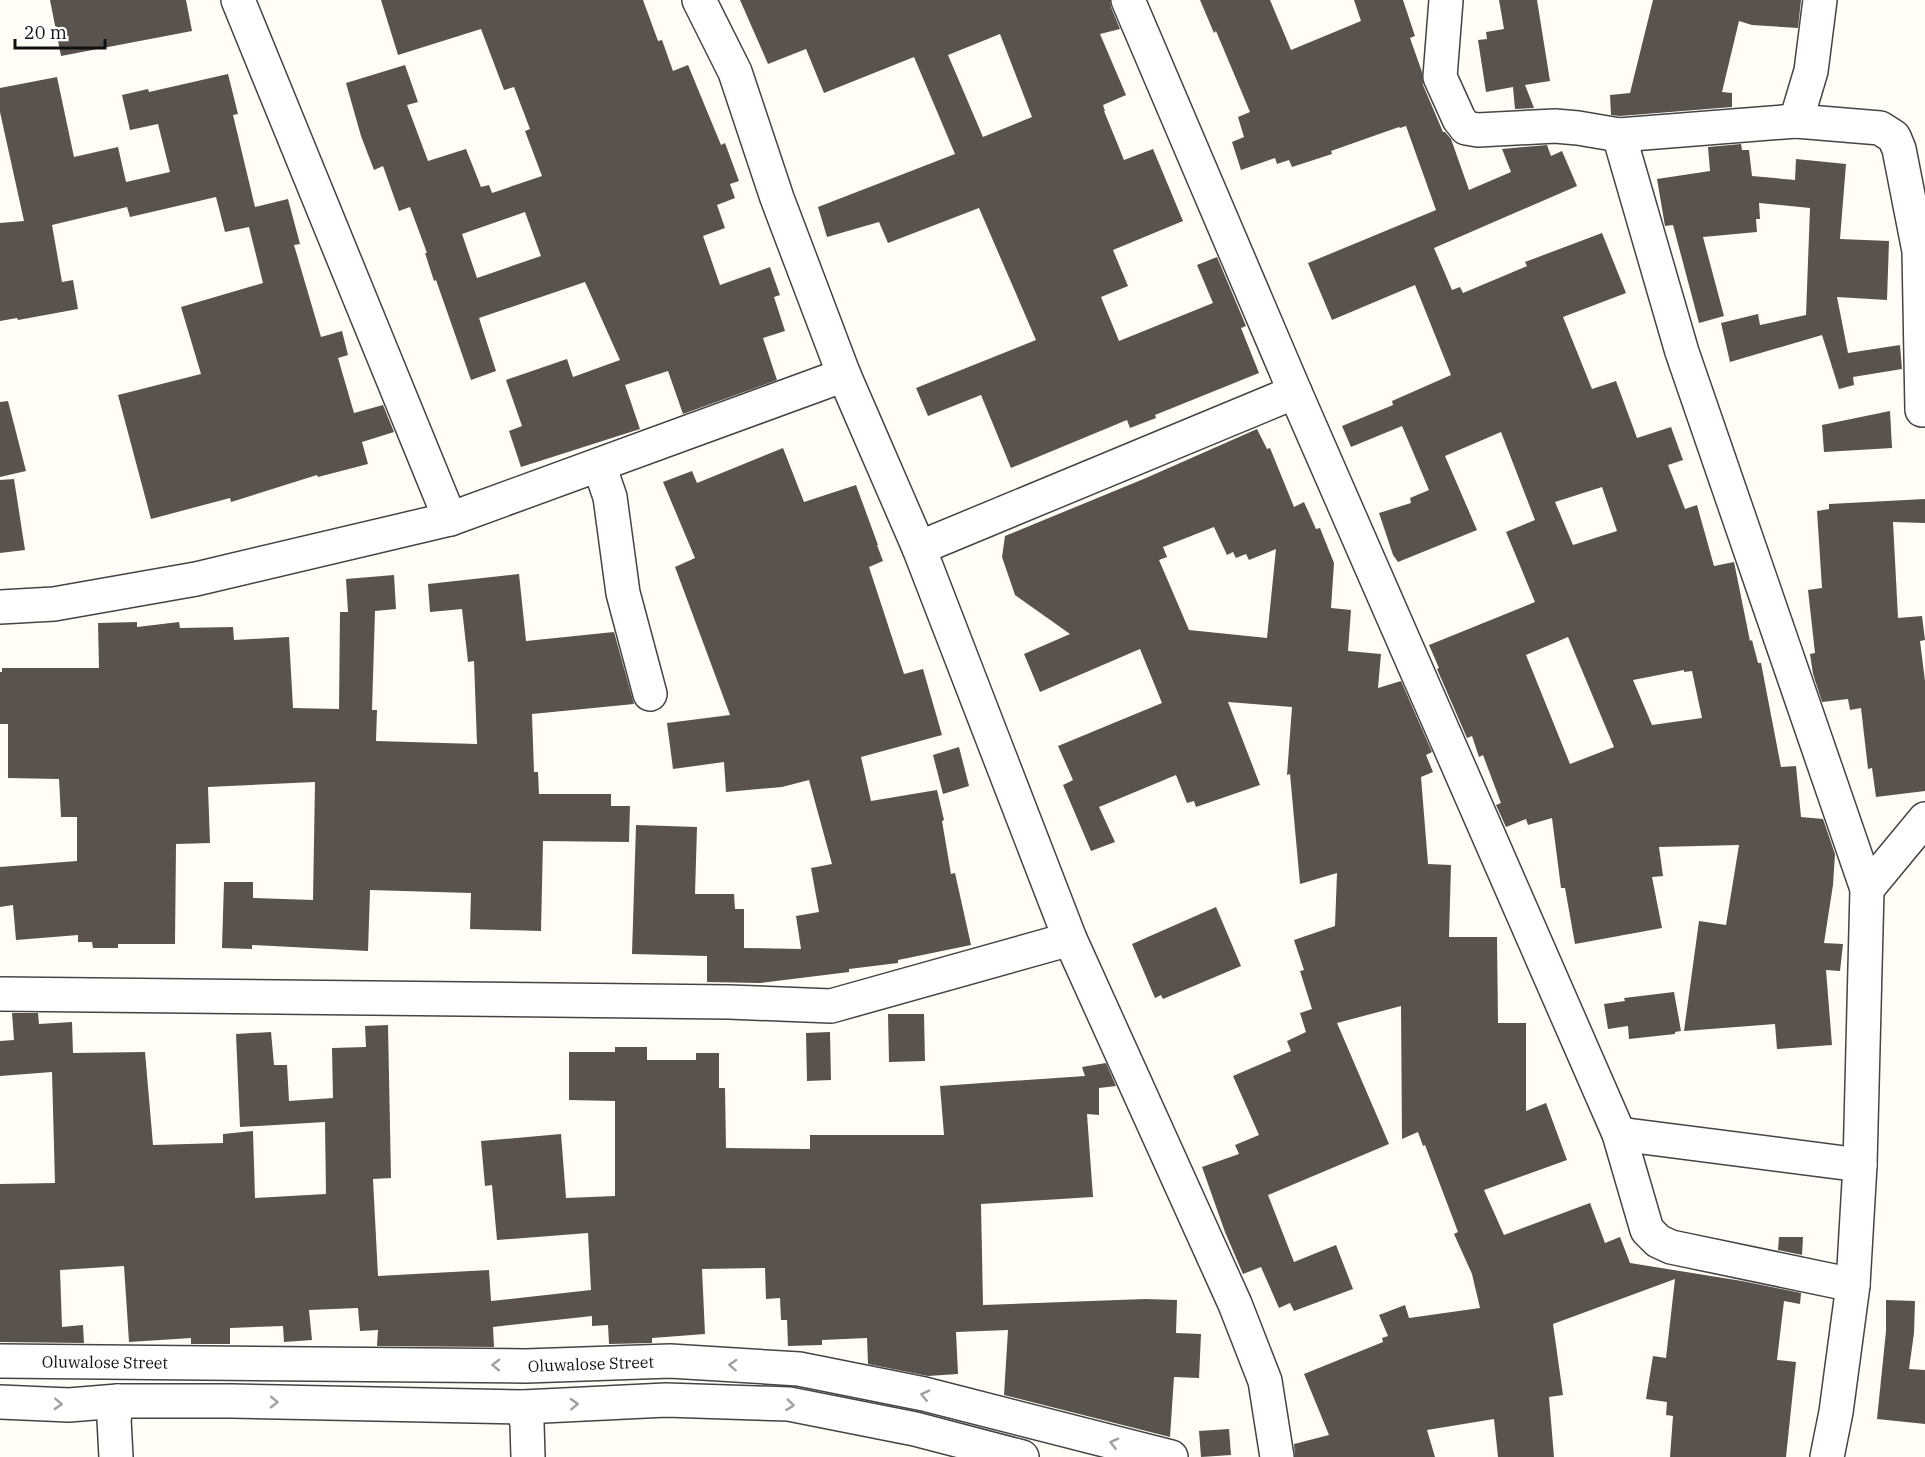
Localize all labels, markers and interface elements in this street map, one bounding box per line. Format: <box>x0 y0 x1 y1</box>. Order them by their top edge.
scale bar <box>15 12 105 50</box>
text: 20 m <box>24 21 67 44</box>
street label: Oluwalose Street <box>42 1351 169 1373</box>
street label: Oluwalose Street <box>528 1352 655 1376</box>
one-way arrow <box>492 1359 501 1371</box>
one-way arrow <box>729 1359 738 1372</box>
one-way arrow <box>921 1389 931 1402</box>
one-way arrow <box>270 1396 279 1408</box>
one-way arrow <box>54 1398 63 1411</box>
one-way arrow <box>570 1398 579 1411</box>
one-way arrow <box>785 1398 794 1411</box>
one-way arrow <box>1110 1437 1120 1450</box>

